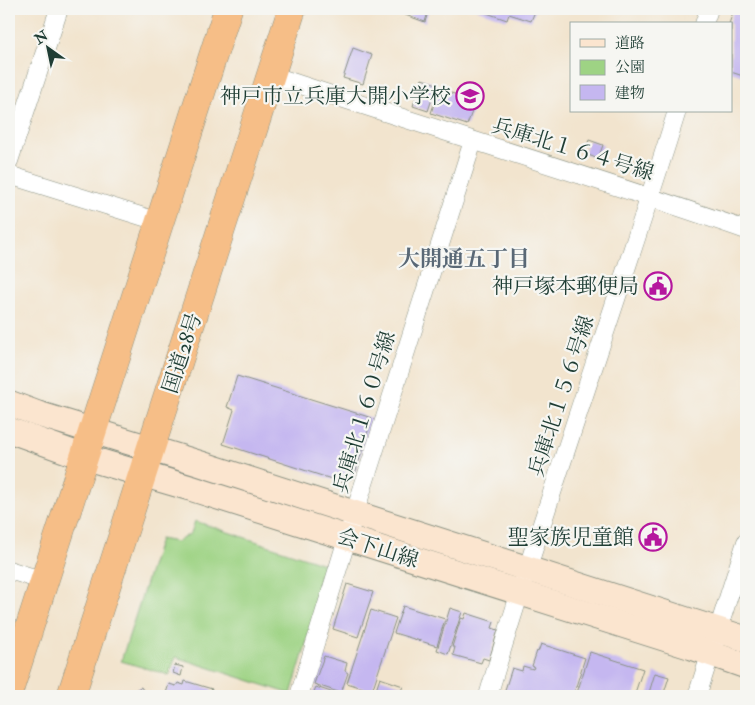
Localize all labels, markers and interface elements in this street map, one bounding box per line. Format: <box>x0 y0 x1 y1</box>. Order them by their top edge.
north arrow <box>22 22 72 72</box>
legend <box>570 22 732 112</box>
text: N <box>30 27 51 49</box>
text: 道路 <box>615 34 645 53</box>
text: 公園 <box>615 58 645 77</box>
school or university icon: 神戸市立兵庫大開小学校 <box>455 81 485 111</box>
place label: 神戸市立兵庫大開小学校 <box>220 83 451 110</box>
text: 建物 <box>615 84 645 103</box>
street label: 兵庫北１６４号線 <box>489 112 657 187</box>
district label: 大開通五丁目 <box>398 245 530 273</box>
public building icon: 神戸塚本郵便局 <box>643 271 673 301</box>
place label: 神戸塚本郵便局 <box>492 273 639 300</box>
street label: 国道28号 <box>157 309 208 397</box>
street label: 兵庫北１５６号線 <box>523 312 600 480</box>
street label: 兵庫北１６０号線 <box>327 328 402 496</box>
public building icon: 聖家族児童館 <box>638 522 668 552</box>
street label: 会下山線 <box>334 523 422 574</box>
place label: 聖家族児童館 <box>508 524 634 551</box>

